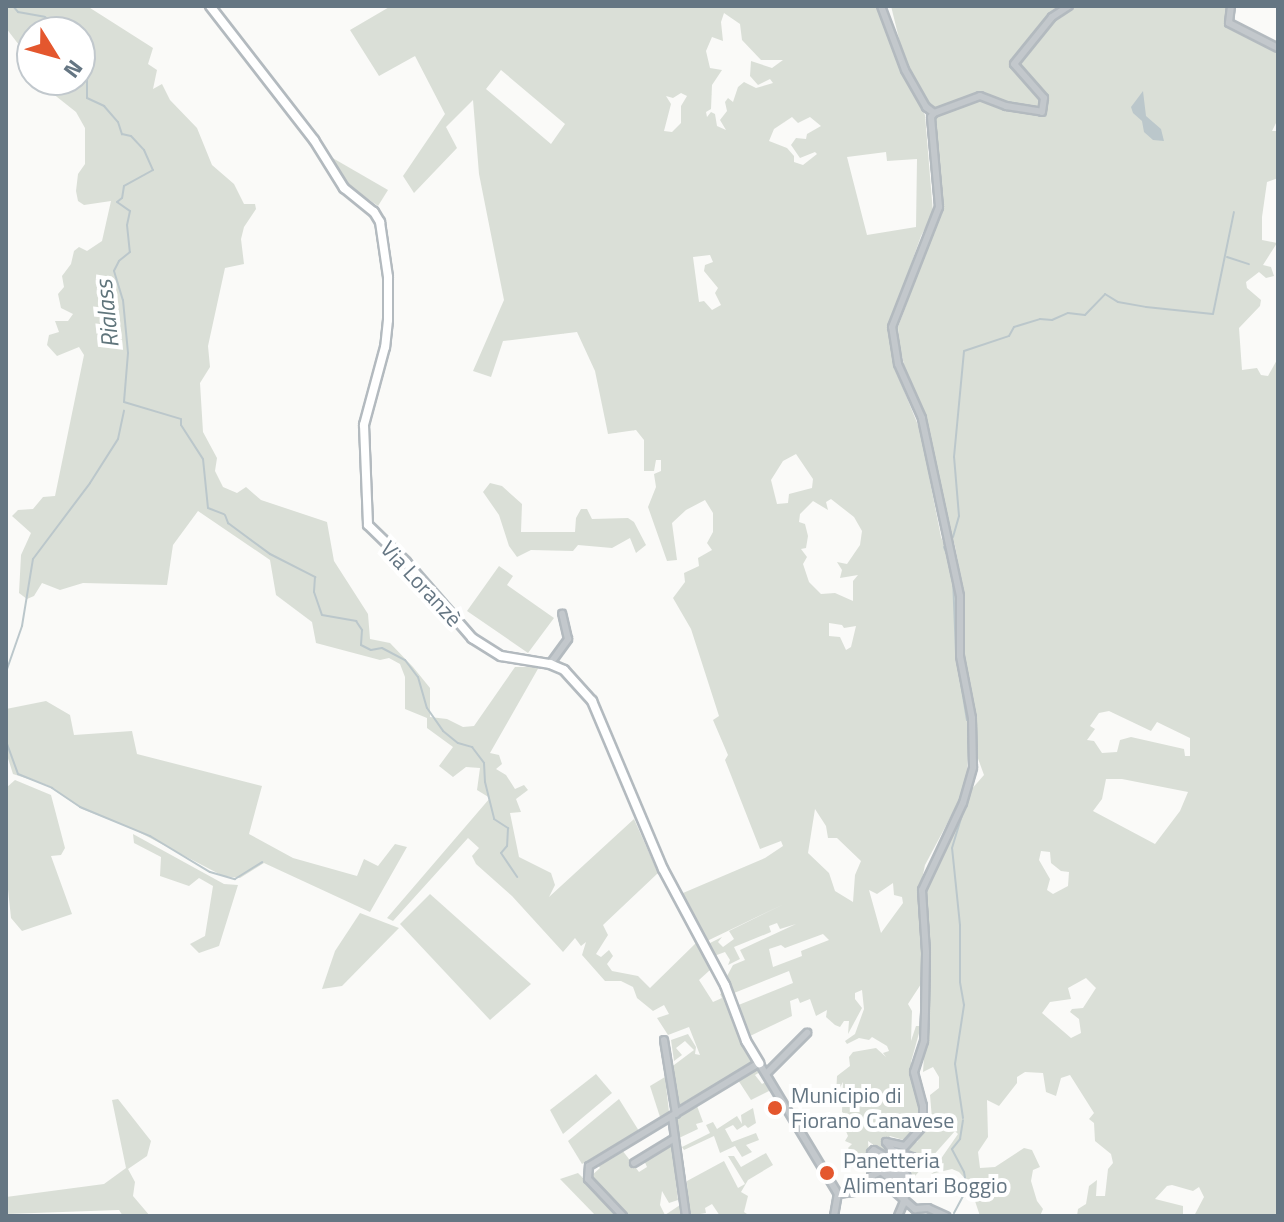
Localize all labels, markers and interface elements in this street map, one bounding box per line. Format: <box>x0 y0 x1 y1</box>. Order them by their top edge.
north arrow <box>16 16 96 96</box>
text: N <box>55 53 92 86</box>
water label: Rialass <box>89 279 125 349</box>
street label: Via Loranzè <box>375 536 467 632</box>
place label: Municipio di Fiorano Canavese <box>791 1082 954 1134</box>
marker: Municipio di Fiorano Canavese <box>766 1099 784 1117</box>
place label: Panetteria Alimentari Boggio <box>843 1147 1007 1198</box>
marker: Panetteria Alimentari Boggio <box>818 1164 836 1182</box>

